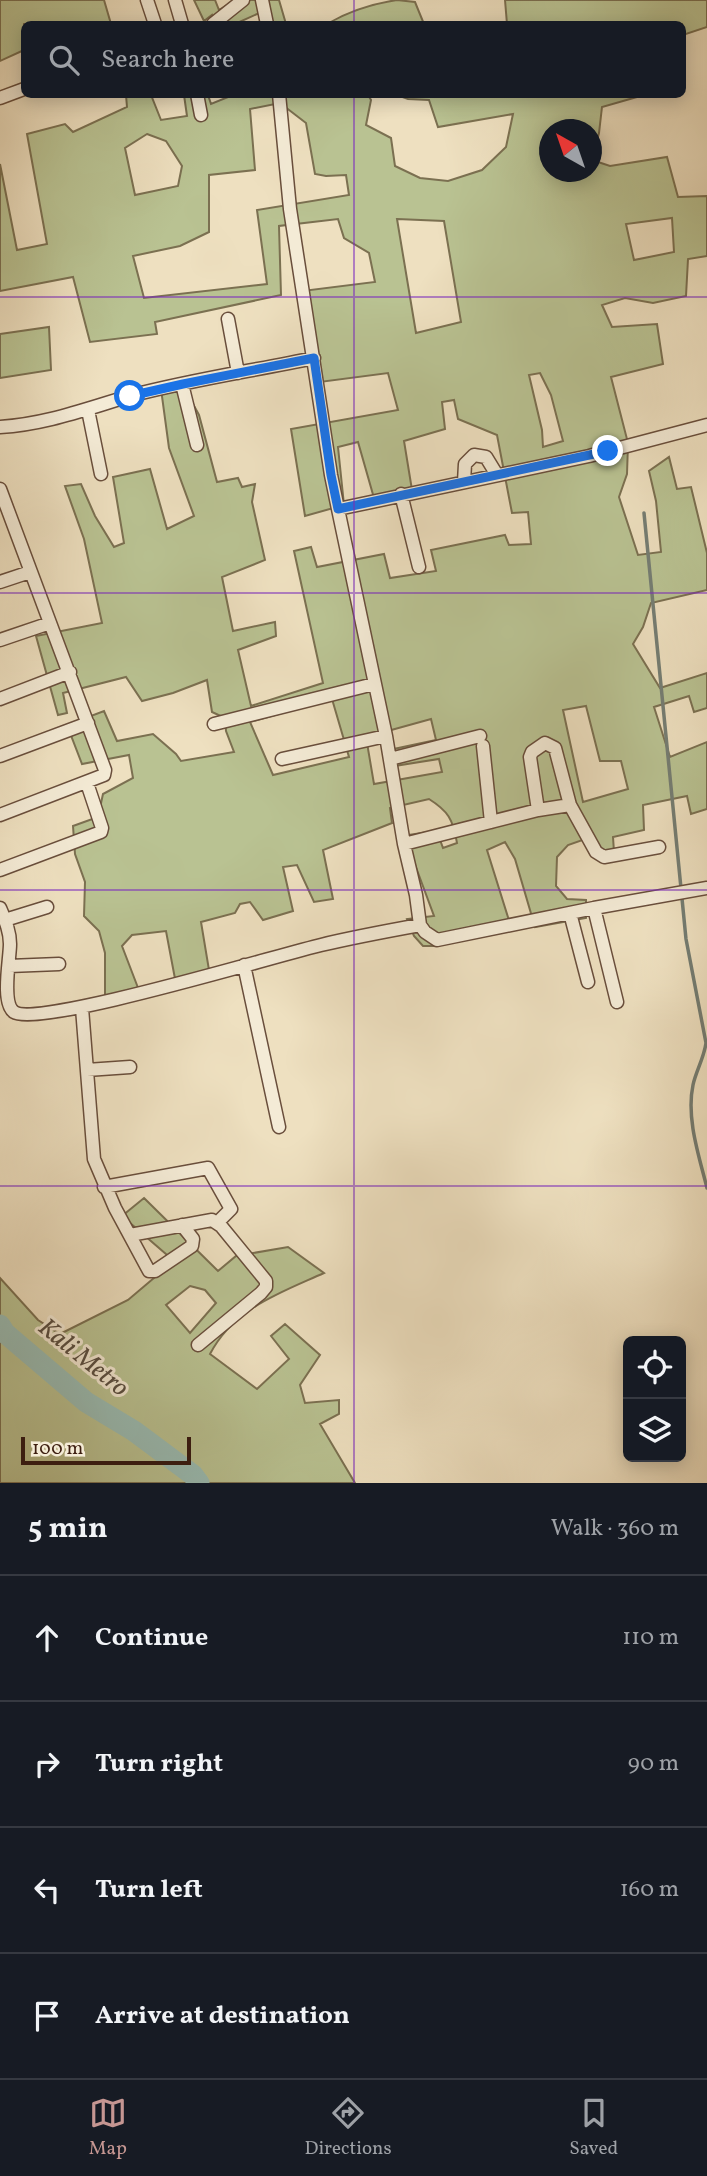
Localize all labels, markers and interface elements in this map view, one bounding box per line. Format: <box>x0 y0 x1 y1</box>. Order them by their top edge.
search box <box>21 21 686 98</box>
icon: search <box>45 41 83 79</box>
text: Search here <box>101 42 234 78</box>
north arrow <box>539 119 602 182</box>
route start <box>114 380 145 411</box>
route end <box>592 435 623 466</box>
water label: Kali Metro <box>30 1310 136 1406</box>
map controls <box>623 1336 686 1462</box>
button: locate <box>623 1336 686 1399</box>
button: layers <box>623 1399 686 1462</box>
scale bar <box>21 1434 191 1466</box>
text: 100 m <box>32 1436 83 1462</box>
text: 5 min <box>28 1508 108 1550</box>
text: Walk · 360 m <box>551 1513 679 1545</box>
icon: ahead <box>28 1619 66 1657</box>
text: Continue <box>95 1620 208 1656</box>
text: 110 m <box>622 1622 679 1654</box>
icon: right <box>28 1745 66 1783</box>
text: Turn right <box>95 1746 223 1782</box>
text: 90 m <box>628 1748 679 1780</box>
icon: left <box>28 1871 66 1909</box>
text: Turn left <box>95 1872 203 1908</box>
text: 160 m <box>620 1874 679 1906</box>
icon: arrive <box>28 1997 66 2035</box>
text: Arrive at destination <box>95 1998 350 2034</box>
tab: Map <box>89 2094 127 2162</box>
tab: Directions <box>305 2094 392 2162</box>
tab: Saved <box>569 2094 618 2162</box>

